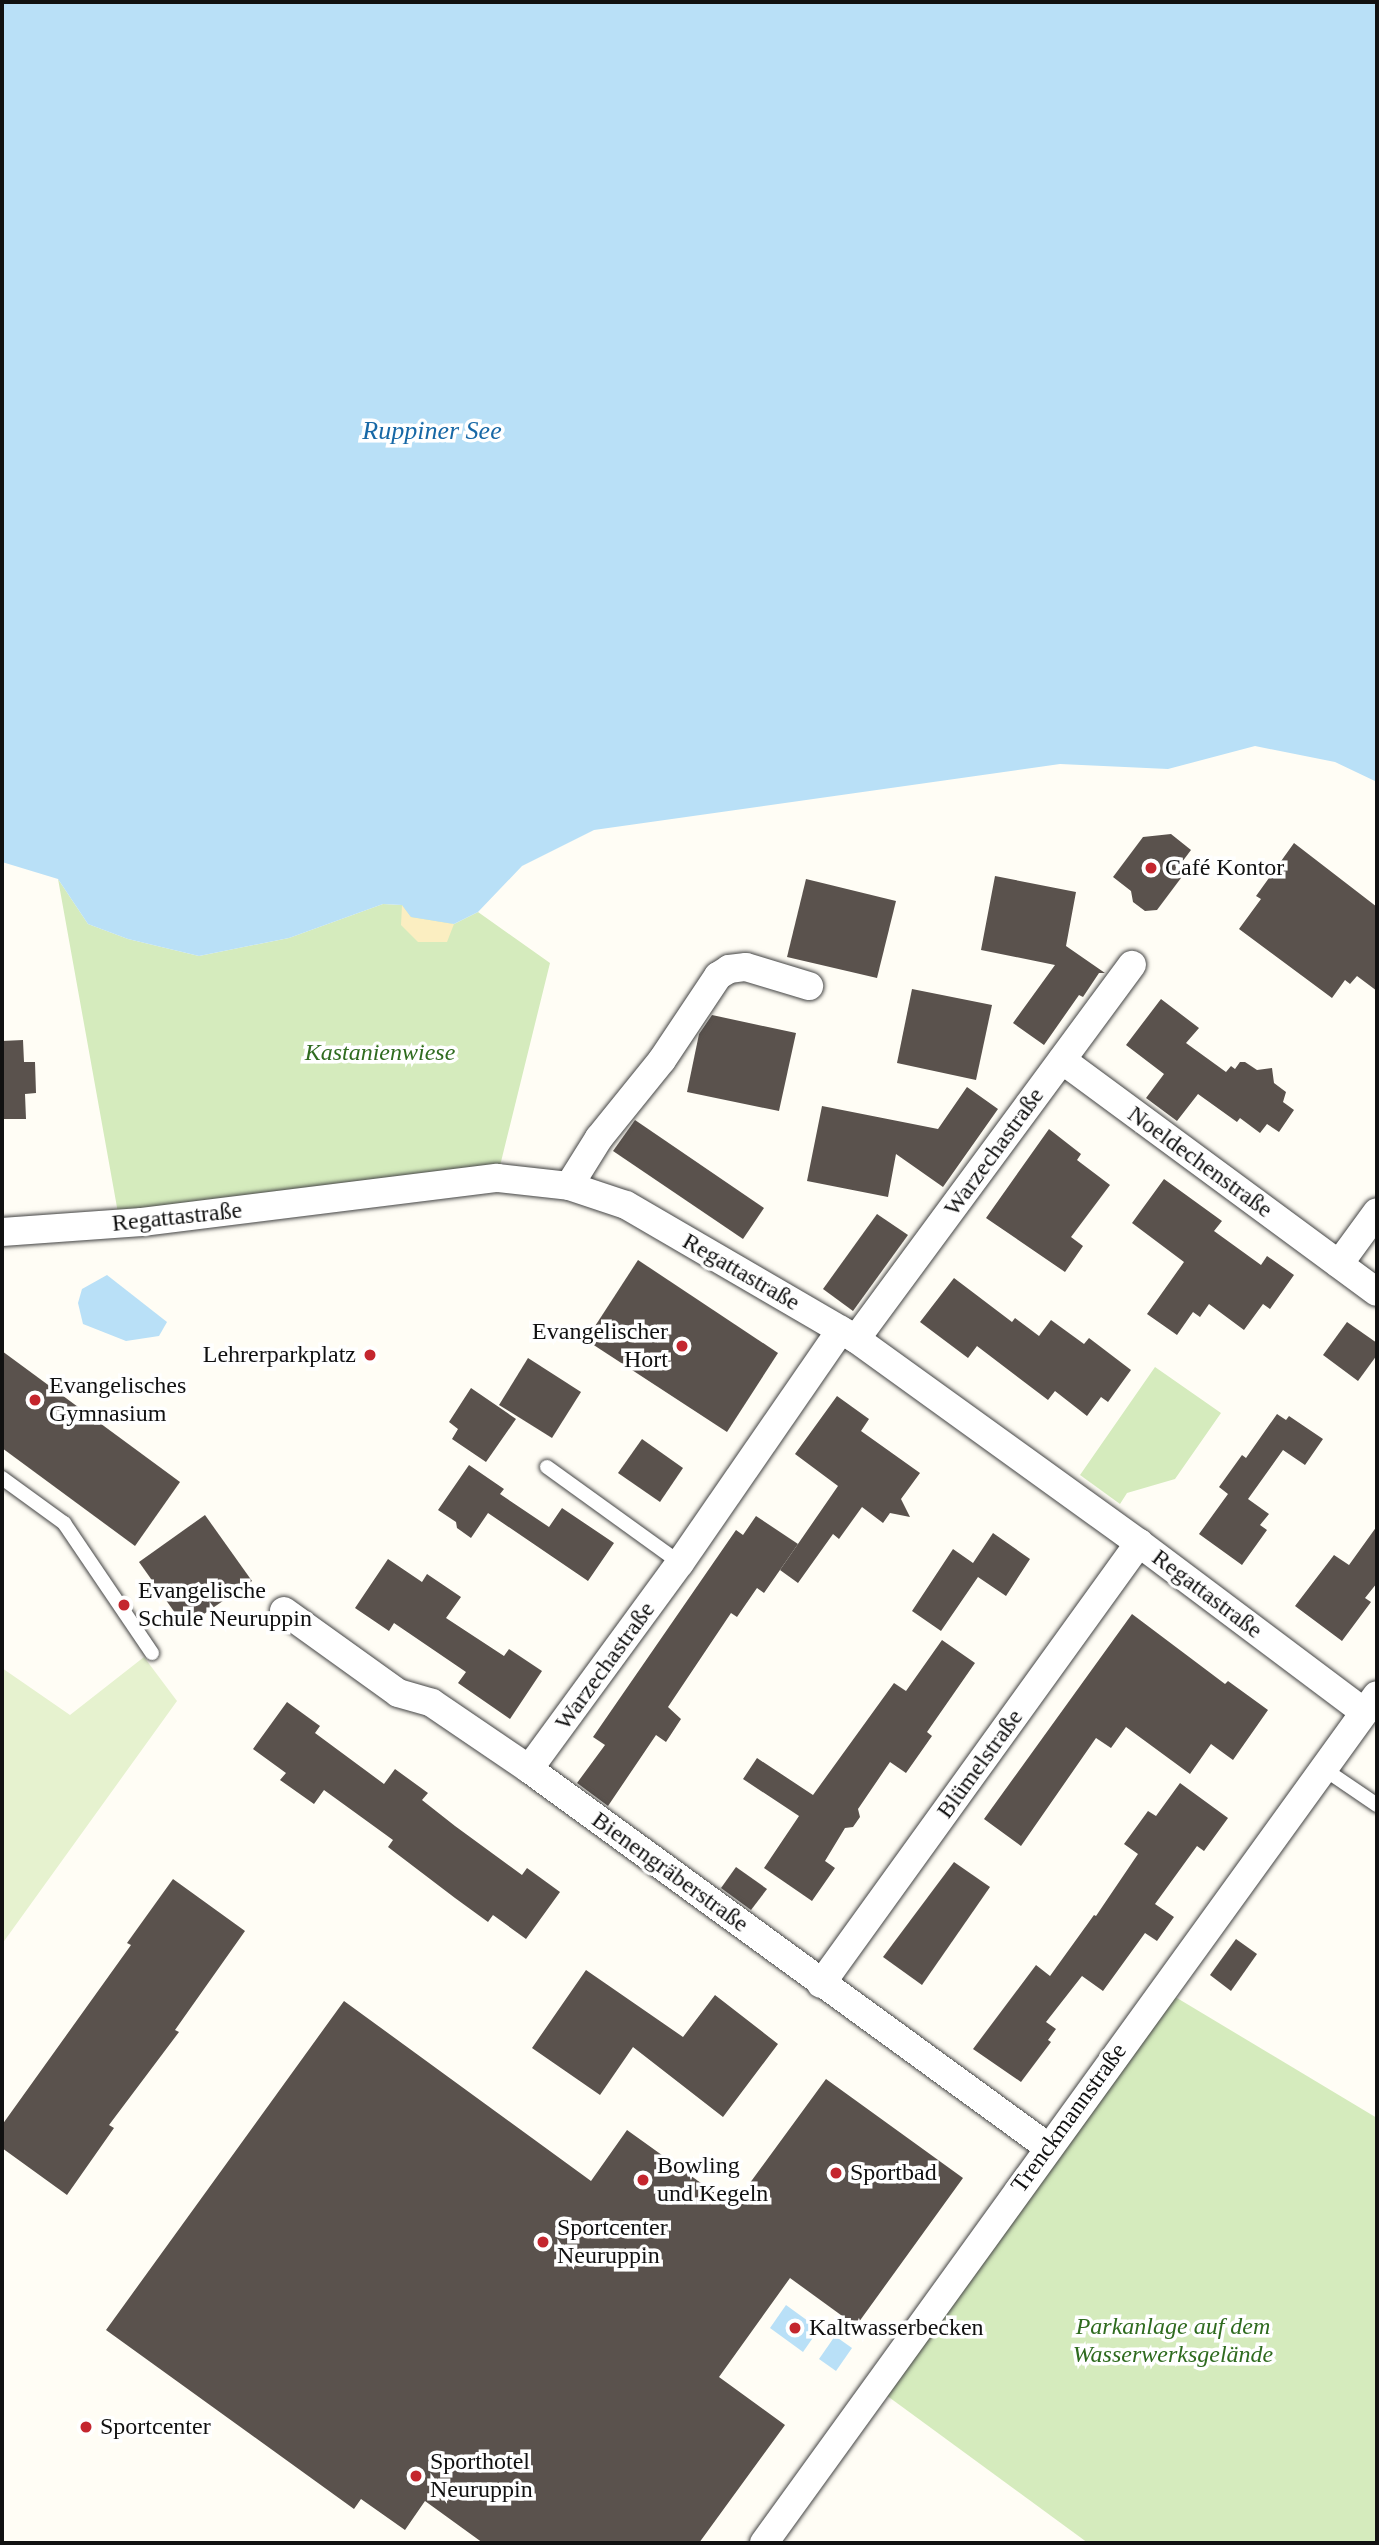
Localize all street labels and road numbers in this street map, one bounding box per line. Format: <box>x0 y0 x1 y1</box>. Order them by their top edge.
street label: Warzechastraße <box>938 1082 1050 1222</box>
street label: Noeldechenstraße <box>1122 1100 1278 1224</box>
street label: Regattastraße <box>111 1196 243 1238</box>
street label: Regattastraße <box>677 1227 805 1317</box>
street label: Regattastraße <box>1146 1543 1268 1645</box>
street label: Warzechastraße <box>549 1596 661 1736</box>
street label: Blümelstraße <box>931 1704 1029 1824</box>
street label: Bienengräberstraße <box>586 1806 754 1938</box>
street label: Trenckmannstraße <box>1005 2038 1133 2198</box>

